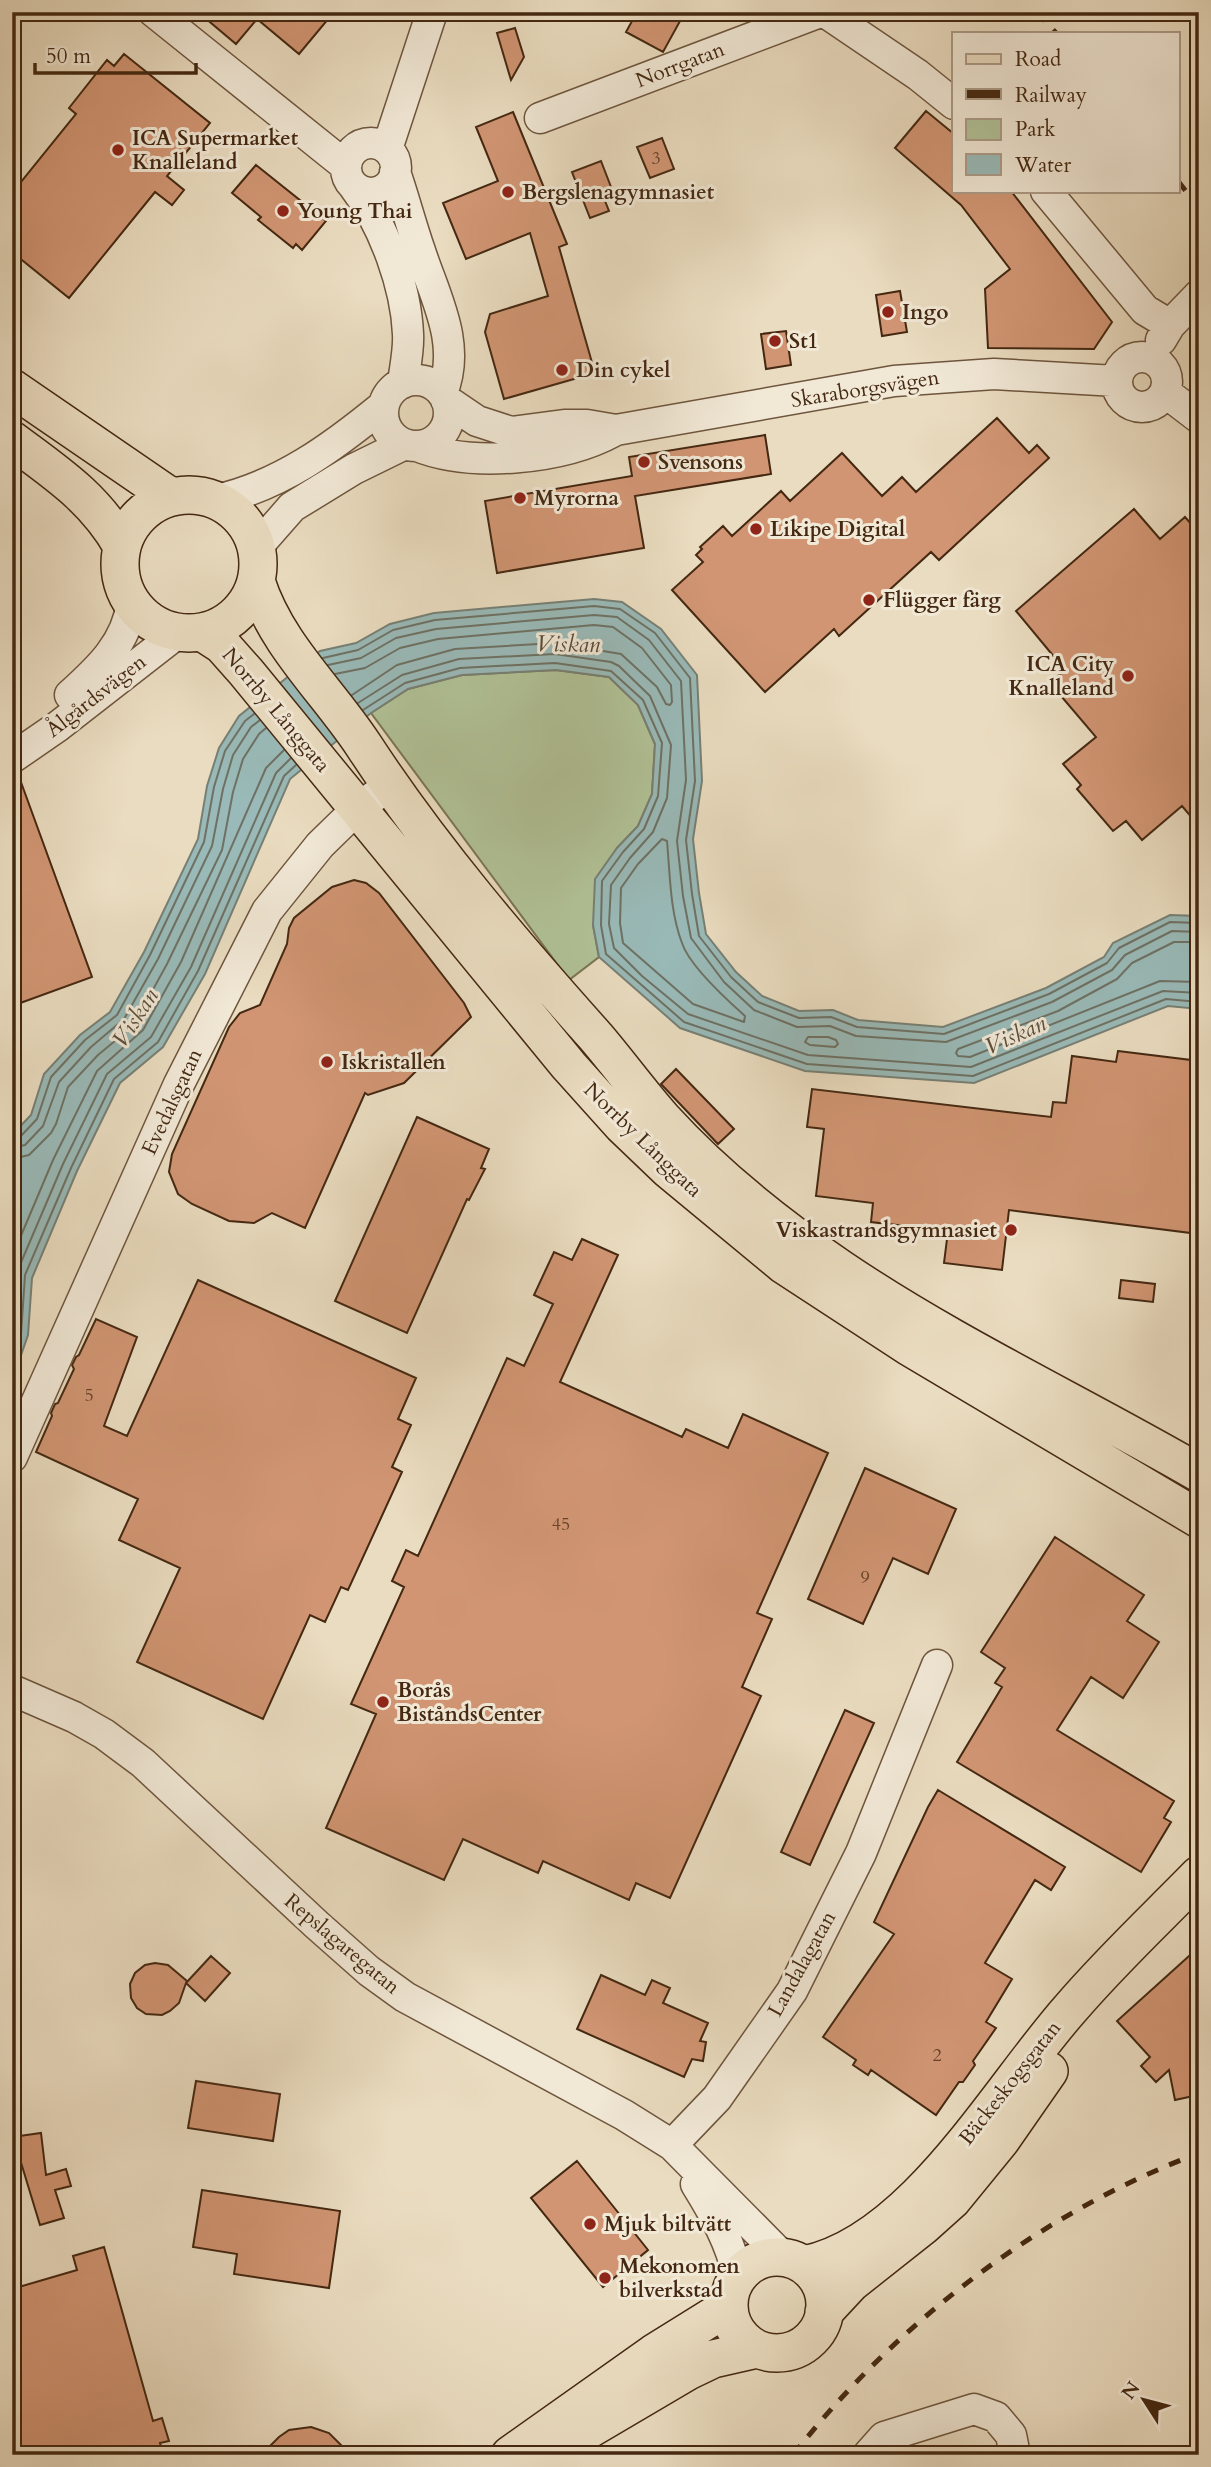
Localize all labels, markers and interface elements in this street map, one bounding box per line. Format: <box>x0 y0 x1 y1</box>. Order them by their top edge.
scale bar <box>35 32 196 76</box>
legend <box>952 32 1180 192</box>
street label: Norrgatan <box>631 35 729 95</box>
text: 50 m <box>46 42 91 71</box>
text: Road <box>1015 45 1061 74</box>
text: Railway <box>1015 81 1087 110</box>
text: Park <box>1015 115 1056 144</box>
place label: ICA Supermarket Knalleland <box>132 124 299 177</box>
marker: ICA Supermarket Knalleland <box>110 142 126 158</box>
house number: 3 <box>651 146 661 171</box>
text: Water <box>1014 151 1071 180</box>
place label: Bergslenagymnasiet <box>522 178 715 207</box>
marker: Bergslenagymnasiet <box>500 184 516 200</box>
place label: Young Thai <box>297 197 413 226</box>
marker: Young Thai <box>275 203 291 219</box>
place label: Ingo <box>902 298 948 327</box>
marker: Ingo <box>880 304 896 320</box>
place label: St1 <box>789 327 818 356</box>
marker: St1 <box>767 333 783 349</box>
place label: Din cykel <box>576 356 670 385</box>
marker: Din cykel <box>554 362 570 378</box>
street label: Skaraborgsvägen <box>789 363 941 415</box>
place label: Svensons <box>658 448 743 477</box>
marker: Svensons <box>636 454 652 470</box>
place label: Myrorna <box>534 484 620 513</box>
marker: Myrorna <box>512 490 528 506</box>
place label: Likipe Digital <box>770 515 905 544</box>
marker: Likipe Digital <box>748 521 764 537</box>
place label: Flügger färg <box>883 586 1001 615</box>
marker: Flügger färg <box>861 592 877 608</box>
water label: Viskan <box>536 628 601 660</box>
street label: Norrby Långgata <box>215 641 337 779</box>
street label: Ålgårdsvägen <box>40 648 152 744</box>
place label: ICA City Knalleland <box>1008 650 1114 703</box>
marker: ICA City Knalleland <box>1120 668 1136 684</box>
water label: Viskan <box>104 982 166 1053</box>
water label: Viskan <box>979 1007 1051 1062</box>
street label: Evedalsgatan <box>135 1044 209 1160</box>
place label: Iskristallen <box>341 1048 446 1077</box>
marker: Iskristallen <box>319 1054 335 1070</box>
street label: Norrby Långgata <box>577 1076 709 1204</box>
place label: Viskastrandsgymnasiet <box>776 1216 998 1245</box>
marker: Viskastrandsgymnasiet <box>1003 1222 1019 1238</box>
house number: 5 <box>84 1383 94 1408</box>
house number: 45 <box>552 1512 570 1537</box>
house number: 9 <box>860 1565 870 1590</box>
place label: Borås BiståndsCenter <box>397 1676 542 1729</box>
marker: Borås BiståndsCenter <box>375 1694 391 1710</box>
street label: Repslagaregatan <box>278 1887 406 2001</box>
street label: Landalagatan <box>761 1906 843 2022</box>
street label: Bäckeskogsgatan <box>952 2015 1068 2151</box>
house number: 2 <box>932 2043 942 2068</box>
place label: Mjuk biltvätt <box>604 2210 732 2239</box>
marker: Mjuk biltvätt <box>582 2216 598 2232</box>
place label: Mekonomen bilverkstad <box>619 2252 740 2305</box>
marker: Mekonomen bilverkstad <box>597 2270 613 2286</box>
north arrow <box>1110 2366 1180 2436</box>
text: N <box>1116 2376 1147 2405</box>

